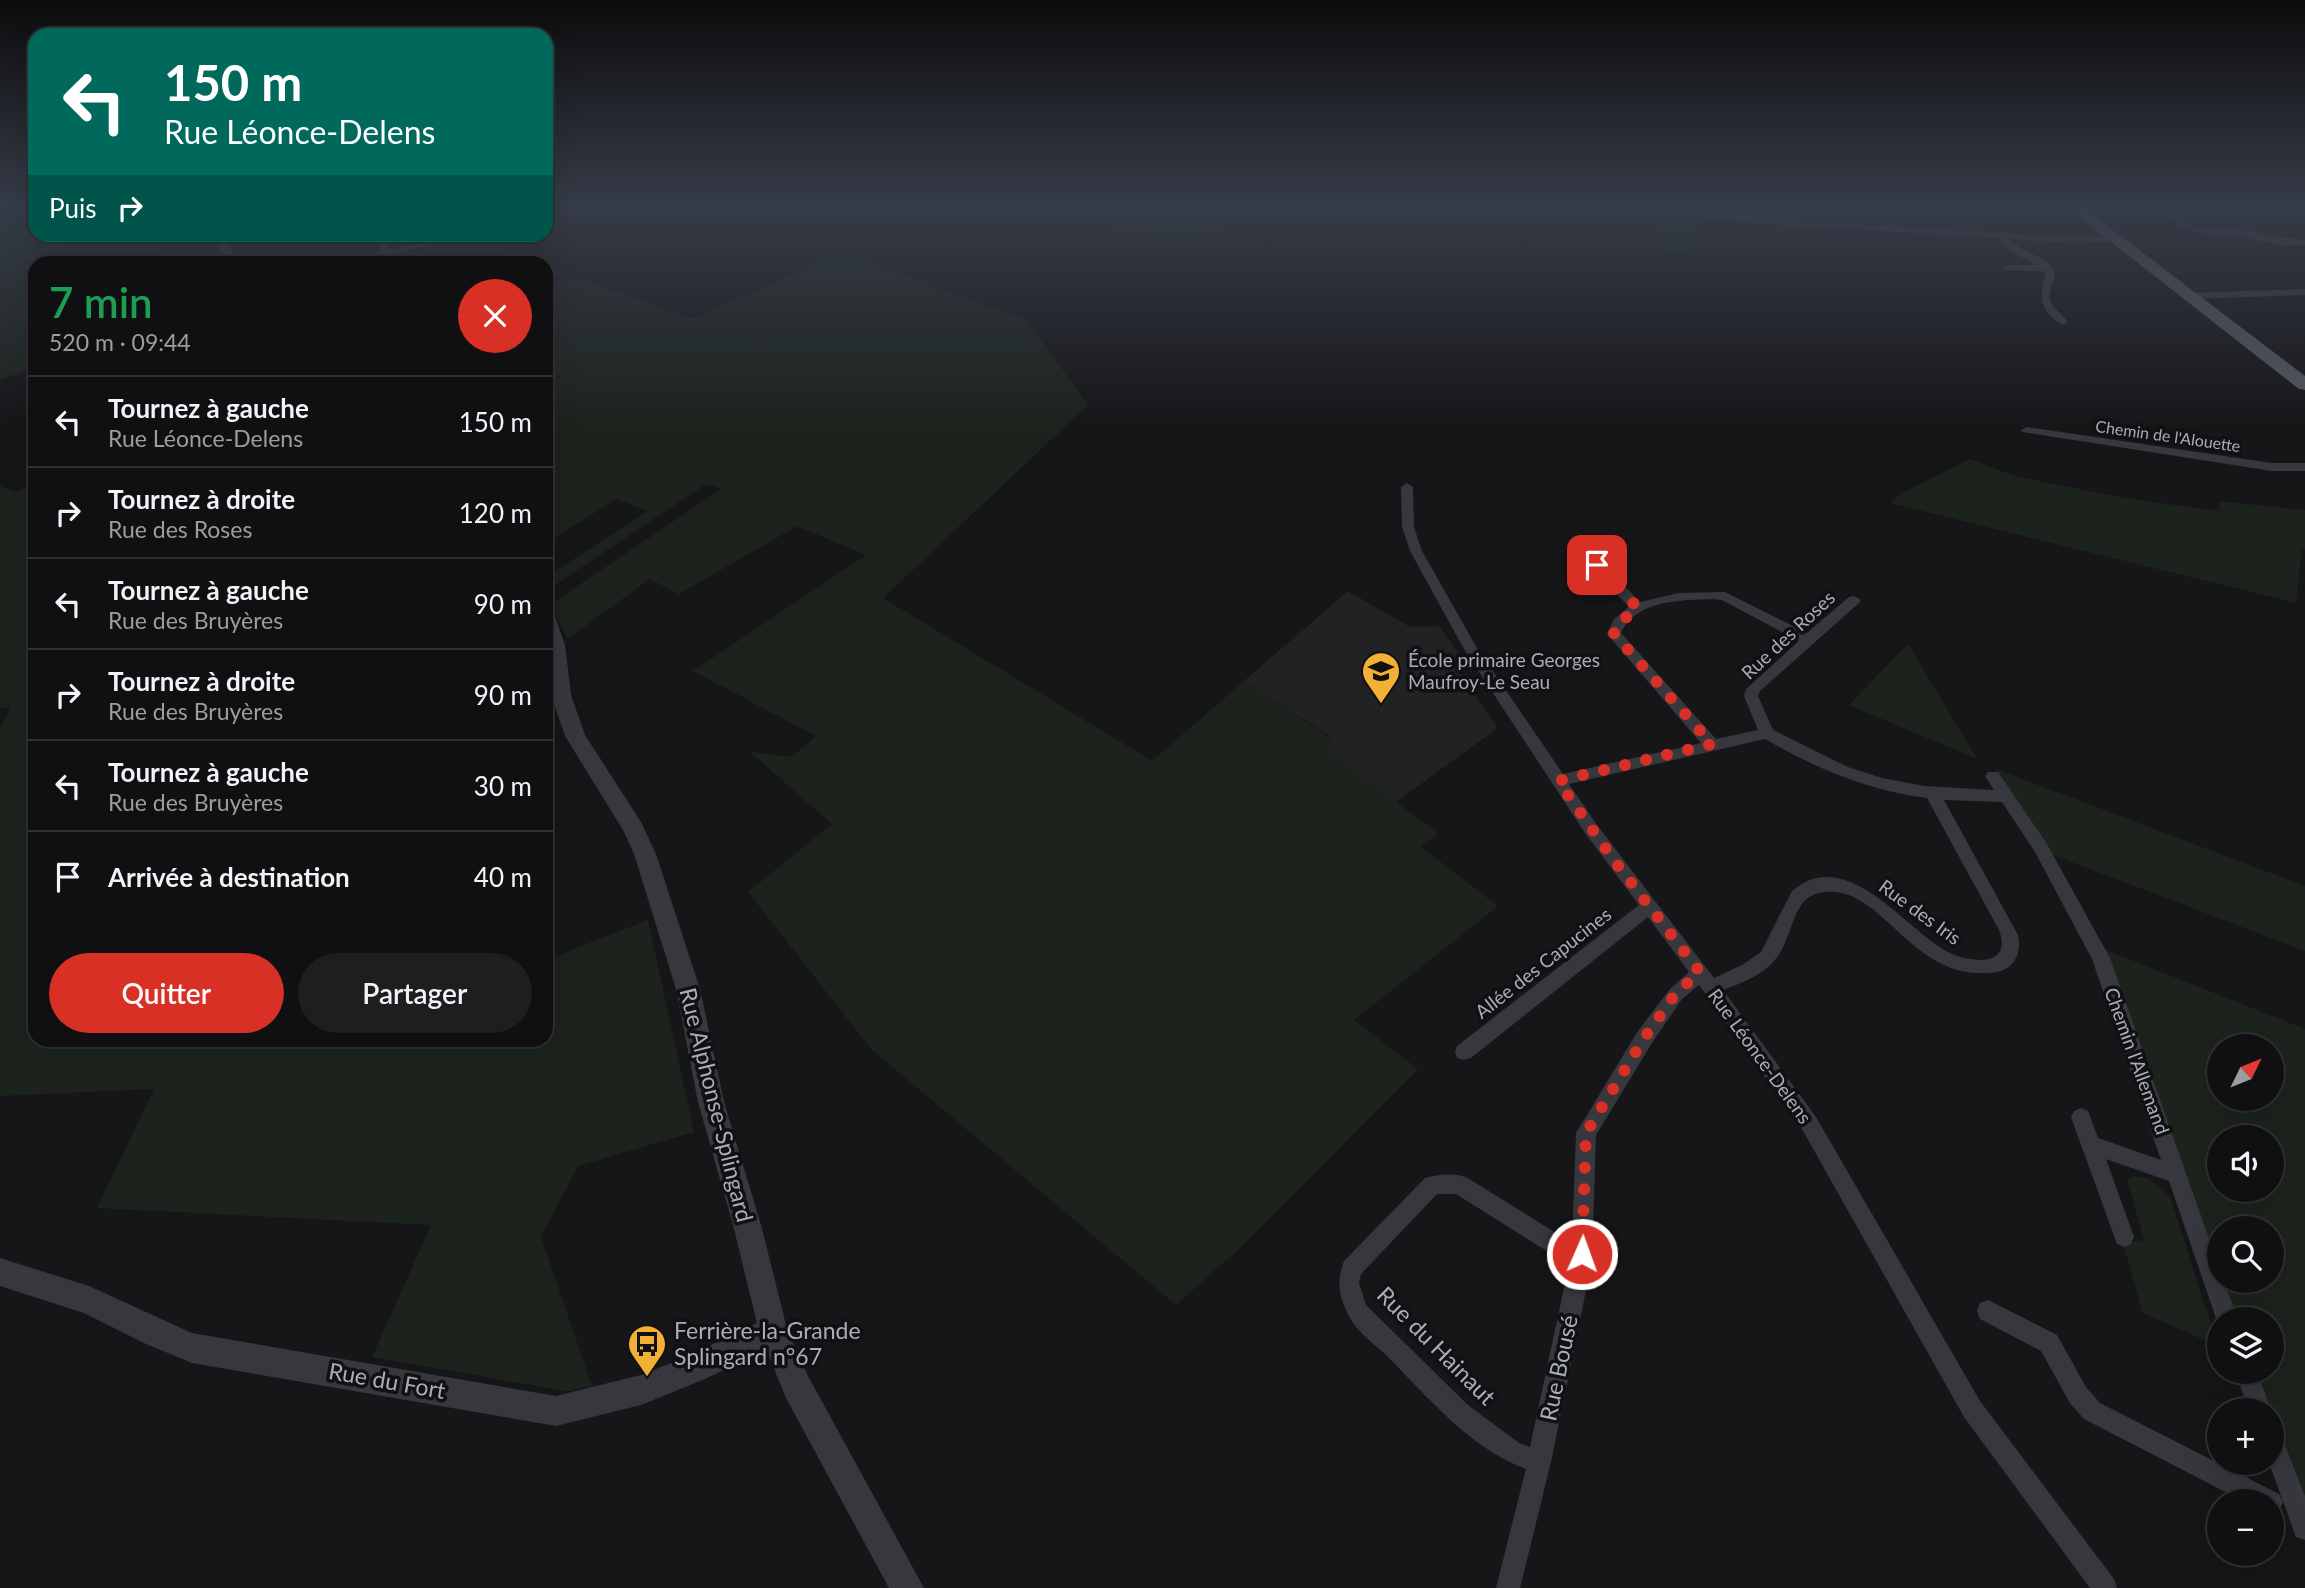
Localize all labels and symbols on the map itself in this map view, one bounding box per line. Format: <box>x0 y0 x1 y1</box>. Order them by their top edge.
street label: Chemin de l'Alouette <box>2094 416 2242 455</box>
pin <box>1567 535 1627 595</box>
street label: Rue des Roses <box>1736 586 1839 684</box>
place label: École primaire Georges Maufroy-Le Seau <box>1408 648 1600 693</box>
school or university icon: École primaire Georges Maufroy-Le Seau <box>1360 650 1402 705</box>
street label: Rue des Iris <box>1875 874 1966 949</box>
street label: Allée des Capucines <box>1470 902 1615 1023</box>
street label: Rue Léonce-Delens <box>1704 984 1817 1128</box>
street label: Chemin l'Allemand <box>2100 984 2175 1137</box>
street label: Rue Alphonse-Splingard <box>674 985 760 1225</box>
north arrow <box>2207 1034 2284 1111</box>
position arrow <box>1545 1217 1619 1291</box>
street label: Rue du Hainaut <box>1372 1280 1502 1411</box>
street label: Rue Bousé <box>1533 1312 1583 1423</box>
place label: Ferrière-la-Grande Splingard n°67 <box>674 1316 861 1370</box>
bus stop icon: Ferrière-la-Grande Splingard n°67 <box>626 1323 668 1378</box>
street label: Rue du Fort <box>327 1356 448 1404</box>

